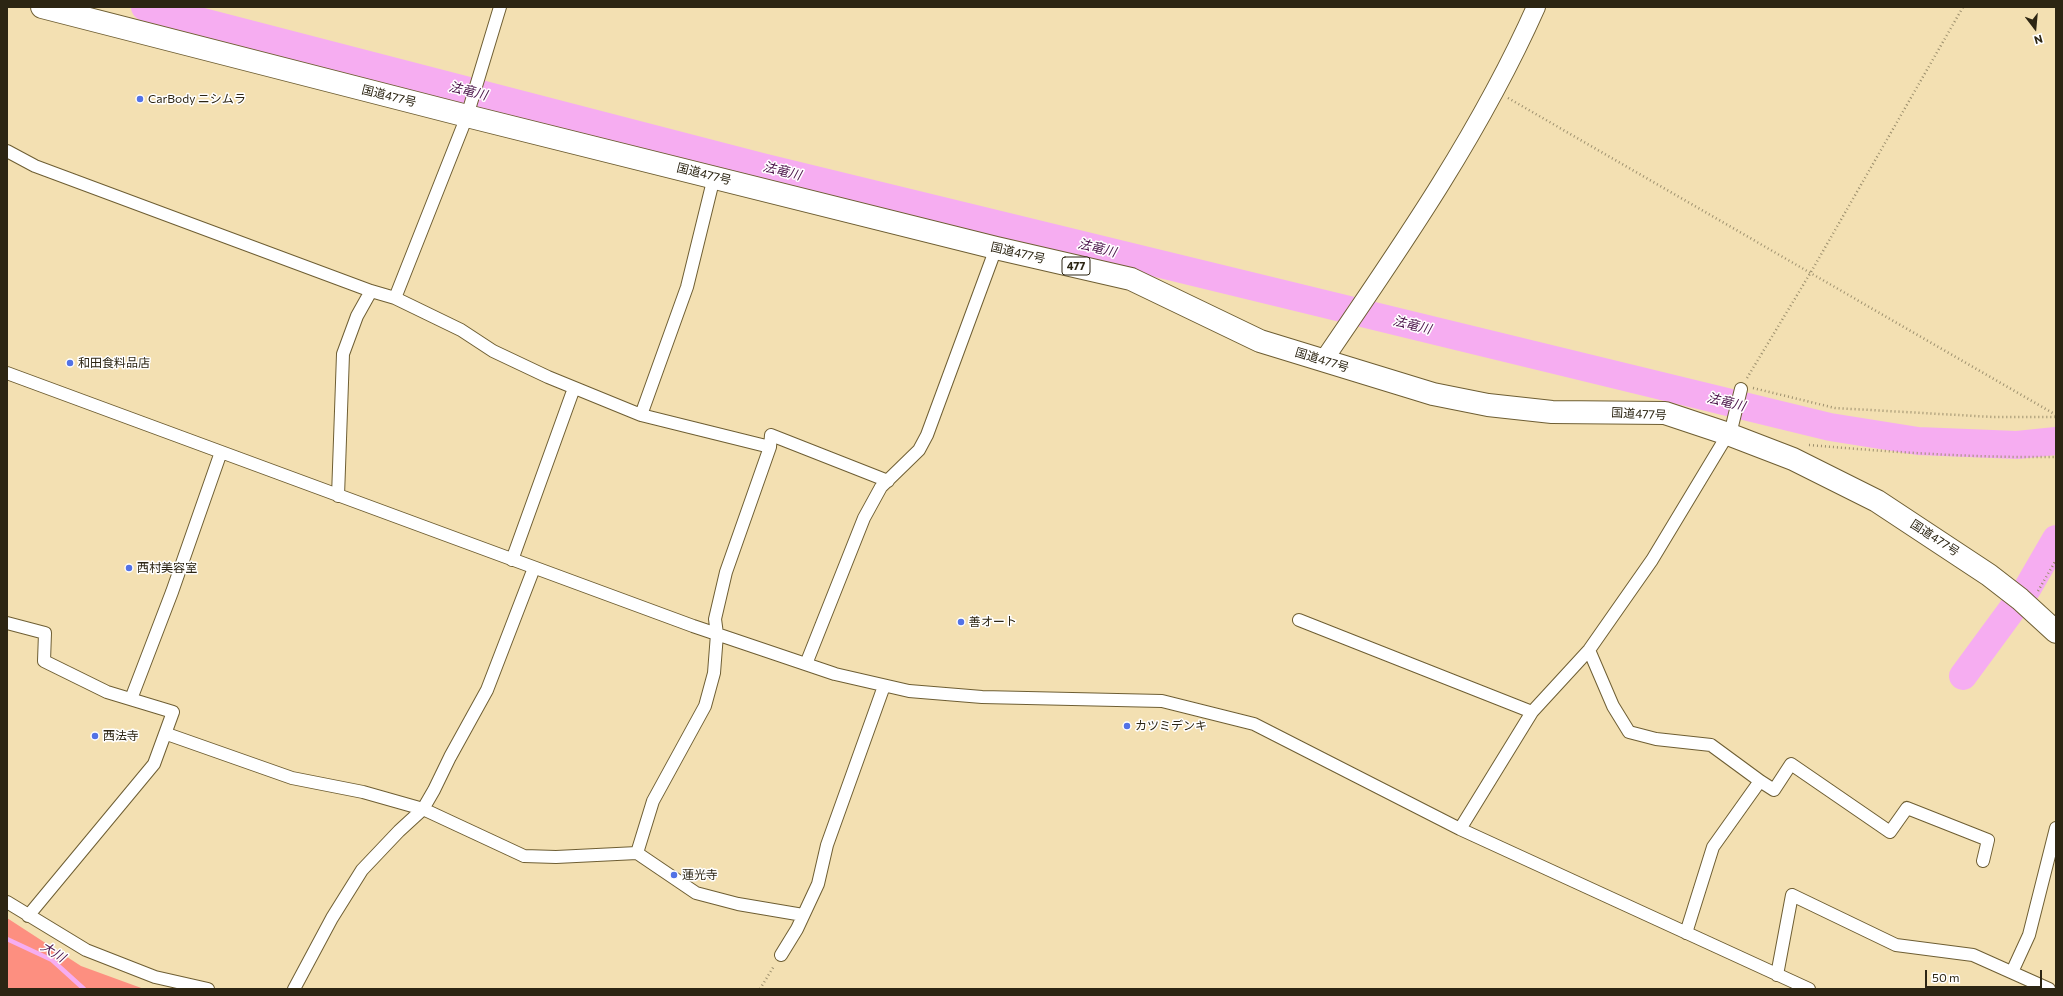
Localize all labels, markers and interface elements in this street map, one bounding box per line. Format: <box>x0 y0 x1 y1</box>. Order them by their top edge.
north arrow <box>2015 8 2055 48</box>
text: N <box>2033 33 2044 47</box>
water label: 法竜川 <box>447 79 489 103</box>
street label: 国道477号 <box>360 82 418 110</box>
place label: CarBody ニシムラ <box>148 92 246 106</box>
marker: CarBody ニシムラ <box>135 94 145 104</box>
water label: 法竜川 <box>761 159 803 183</box>
street label: 国道477号 <box>675 160 733 188</box>
water label: 法竜川 <box>1076 236 1118 260</box>
street label: 国道477号 <box>989 240 1047 266</box>
road number: 477 <box>1062 257 1090 275</box>
water label: 法竜川 <box>1391 313 1433 337</box>
street label: 国道477号 <box>1293 345 1351 375</box>
place label: 和田食料品店 <box>78 356 150 370</box>
marker: 和田食料品店 <box>65 358 75 368</box>
water label: 法竜川 <box>1705 390 1747 414</box>
street label: 国道477号 <box>1611 405 1667 423</box>
street label: 国道477号 <box>1908 517 1962 559</box>
place label: 西村美容室 <box>137 561 197 575</box>
marker: 西村美容室 <box>124 563 134 573</box>
place label: 善オート <box>969 615 1017 629</box>
marker: 善オート <box>956 617 966 627</box>
place label: カツミデンキ <box>1135 719 1207 733</box>
marker: カツミデンキ <box>1122 721 1132 731</box>
place label: 西法寺 <box>103 729 139 743</box>
marker: 西法寺 <box>90 731 100 741</box>
place label: 蓮光寺 <box>682 868 718 882</box>
marker: 蓮光寺 <box>669 870 679 880</box>
water label: 大川 <box>38 938 68 966</box>
scale bar <box>1927 962 2044 988</box>
text: 50 m <box>1932 970 1960 984</box>

